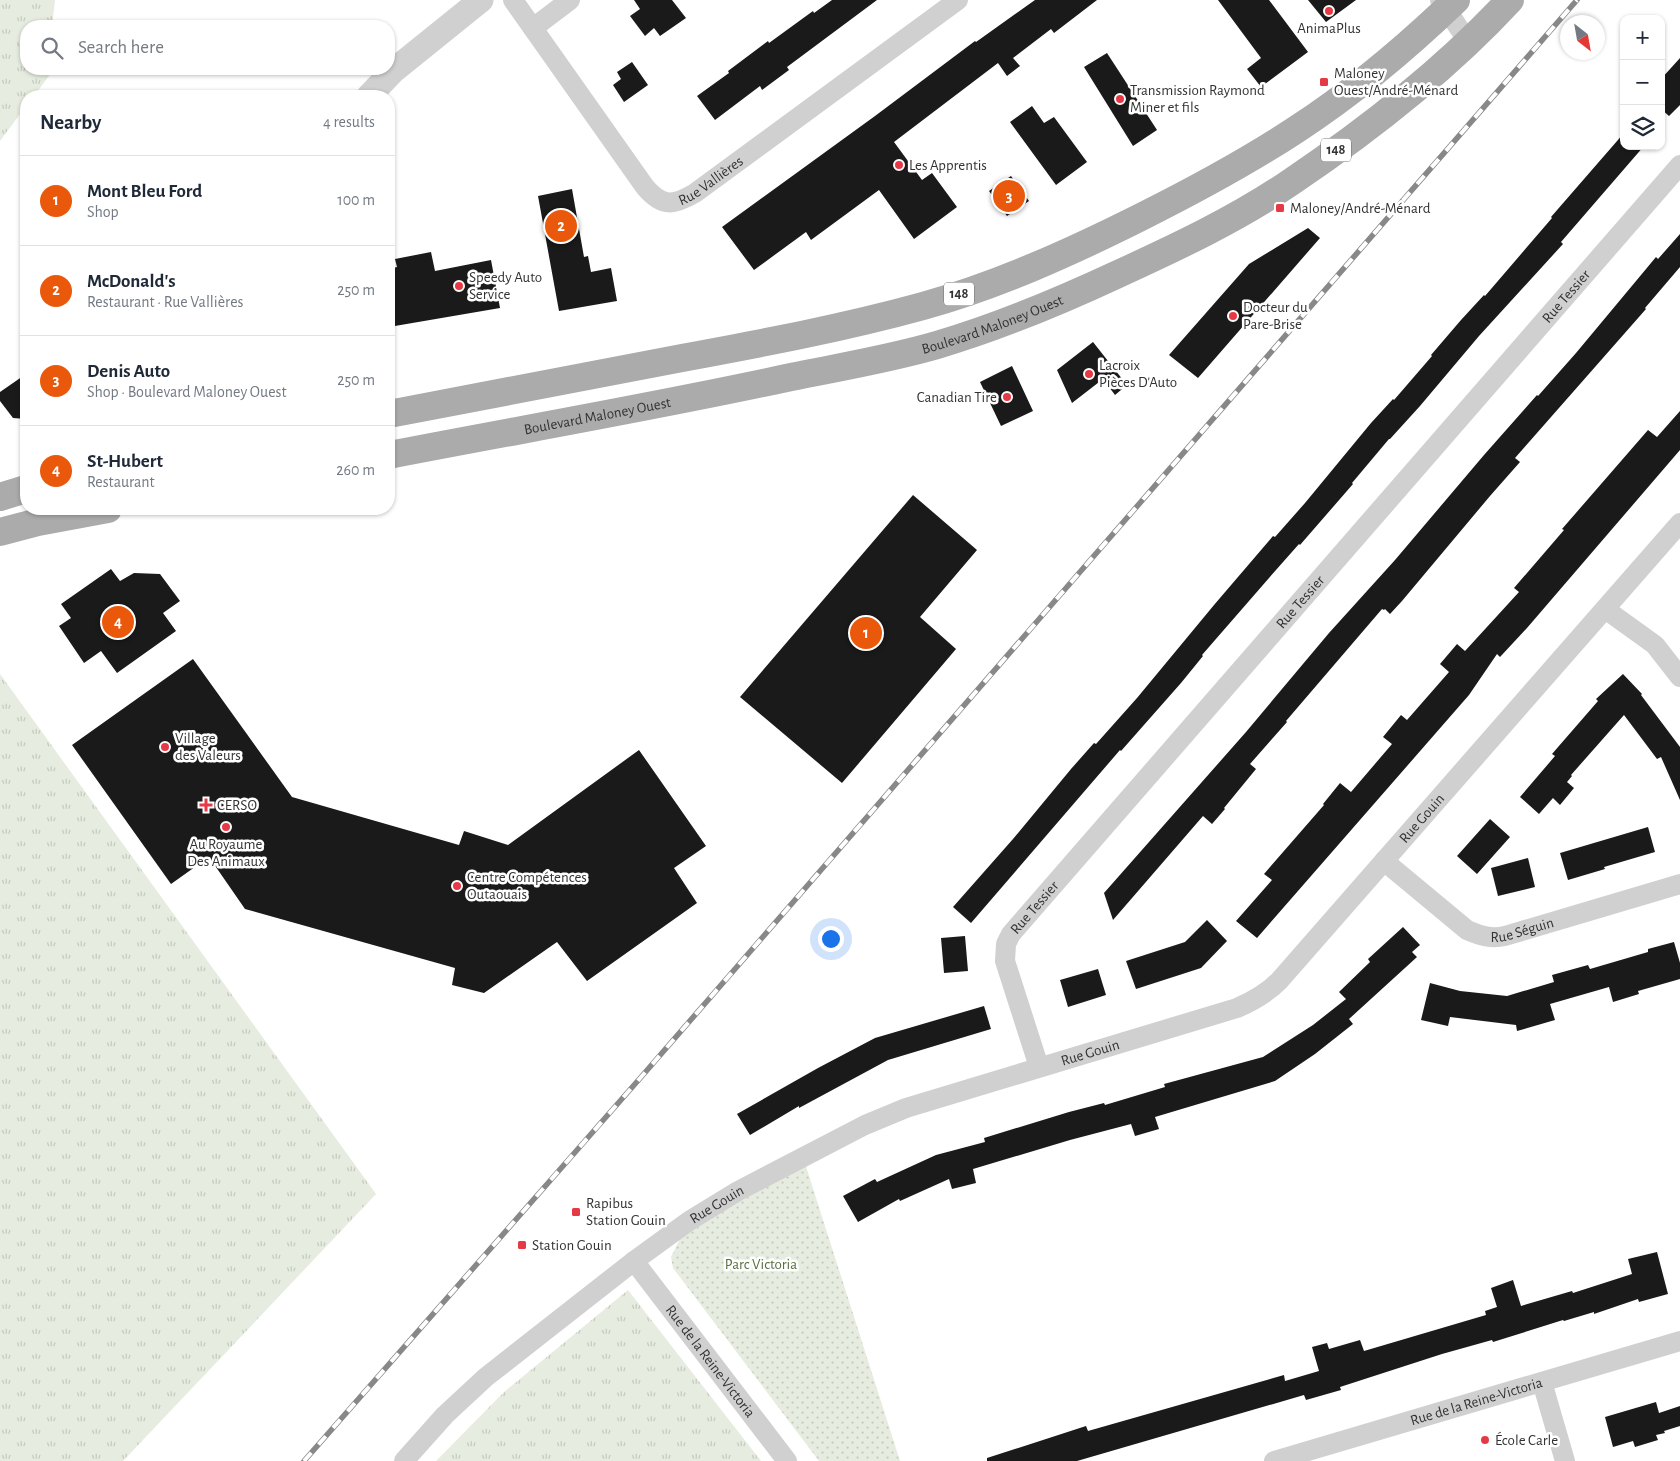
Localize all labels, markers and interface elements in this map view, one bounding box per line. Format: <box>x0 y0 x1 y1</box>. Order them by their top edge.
marker: AnimaPlus <box>1323 5 1335 17</box>
north arrow <box>1560 15 1605 60</box>
map controls <box>1620 15 1665 150</box>
button: + <box>1620 15 1665 60</box>
search box <box>20 20 395 75</box>
place label: AnimaPlus <box>1297 21 1361 36</box>
icon: search <box>38 34 66 62</box>
text: Search here <box>78 38 164 57</box>
button: − <box>1620 60 1665 105</box>
place label: Maloney Ouest/André-Ménard <box>1334 66 1458 98</box>
marker: Maloney Ouest/André-Ménard <box>1318 76 1330 88</box>
place label: Transmission Raymond Miner et fils <box>1130 83 1265 115</box>
marker: Transmission Raymond Miner et fils <box>1114 93 1126 105</box>
button: layers <box>1620 105 1665 150</box>
text: Nearby <box>40 112 101 133</box>
text: 4 results <box>323 114 375 130</box>
road number: 148 <box>1321 138 1351 162</box>
street label: Rue Vallières <box>676 153 746 208</box>
place label: Les Apprentis <box>909 158 987 173</box>
marker: Les Apprentis <box>893 159 905 171</box>
pin: 3 <box>993 177 1025 215</box>
text: Mont Bleu Ford <box>87 182 202 201</box>
text: 1 <box>53 192 59 208</box>
text: 100 m <box>337 192 375 208</box>
place label: Maloney/André-Ménard <box>1290 201 1431 216</box>
marker: Maloney/André-Ménard <box>1274 202 1286 214</box>
text: Shop <box>87 204 119 220</box>
pin: 2 <box>545 207 577 245</box>
street label: Rue Tessier <box>1539 267 1593 326</box>
place label: Speedy Auto Service <box>469 270 542 302</box>
text: McDonald's <box>87 272 176 291</box>
marker: Speedy Auto Service <box>453 280 465 292</box>
text: 2 <box>52 282 60 298</box>
text: 250 m <box>337 282 375 298</box>
road number: 148 <box>944 282 974 306</box>
street label: Boulevard Maloney Ouest <box>920 292 1065 356</box>
text: Restaurant · Rue Vallières <box>87 294 244 310</box>
place label: Docteur du Pare-Brise <box>1243 300 1308 332</box>
marker: Docteur du Pare-Brise <box>1227 310 1239 322</box>
place label: Lacroix Pièces D'Auto <box>1099 358 1177 390</box>
text: Denis Auto <box>87 362 170 381</box>
marker: Lacroix Pièces D'Auto <box>1083 368 1095 380</box>
text: 3 <box>53 372 59 388</box>
text: 250 m <box>337 372 375 388</box>
text: Shop · Boulevard Maloney Ouest <box>87 384 287 400</box>
place label: Canadian Tire <box>917 390 997 405</box>
marker: Canadian Tire <box>1001 391 1013 403</box>
street label: Boulevard Maloney Ouest <box>523 394 672 437</box>
text: St-Hubert <box>87 452 163 471</box>
text: 4 <box>52 462 60 478</box>
text: 260 m <box>336 462 375 478</box>
text: Restaurant <box>87 474 155 490</box>
street label: Rue Tessier <box>1273 572 1327 631</box>
pin: 4 <box>102 603 134 641</box>
pin: 1 <box>850 614 882 652</box>
place label: Village des Valeurs <box>175 731 241 763</box>
marker: Village des Valeurs <box>159 741 171 753</box>
street label: Rue Gouin <box>1396 791 1447 846</box>
marker: CERSO <box>199 798 213 812</box>
place label: CERSO <box>217 798 257 813</box>
marker: Au Royaume Des Animaux <box>220 821 232 833</box>
place label: Au Royaume Des Animaux <box>187 837 265 869</box>
place label: Centre Compétences Outaouais <box>467 870 587 902</box>
street label: Rue Tessier <box>1007 878 1061 937</box>
marker: Centre Compétences Outaouais <box>451 880 463 892</box>
street label: Rue Séguin <box>1490 914 1555 945</box>
your location <box>818 926 844 952</box>
street label: Rue Gouin <box>1059 1036 1121 1068</box>
street label: Rue Gouin <box>687 1182 746 1226</box>
place label: Rapibus Station Gouin <box>586 1196 666 1228</box>
marker: Rapibus Station Gouin <box>570 1206 582 1218</box>
place label: Station Gouin <box>532 1238 612 1253</box>
marker: Station Gouin <box>516 1239 528 1251</box>
park label: Parc Victoria <box>725 1257 797 1272</box>
street label: Rue de la Reine-Victoria <box>663 1302 758 1420</box>
street label: Rue de la Reine-Victoria <box>1409 1375 1544 1428</box>
place label: École Carle <box>1495 1431 1558 1448</box>
marker: École Carle <box>1479 1434 1491 1446</box>

